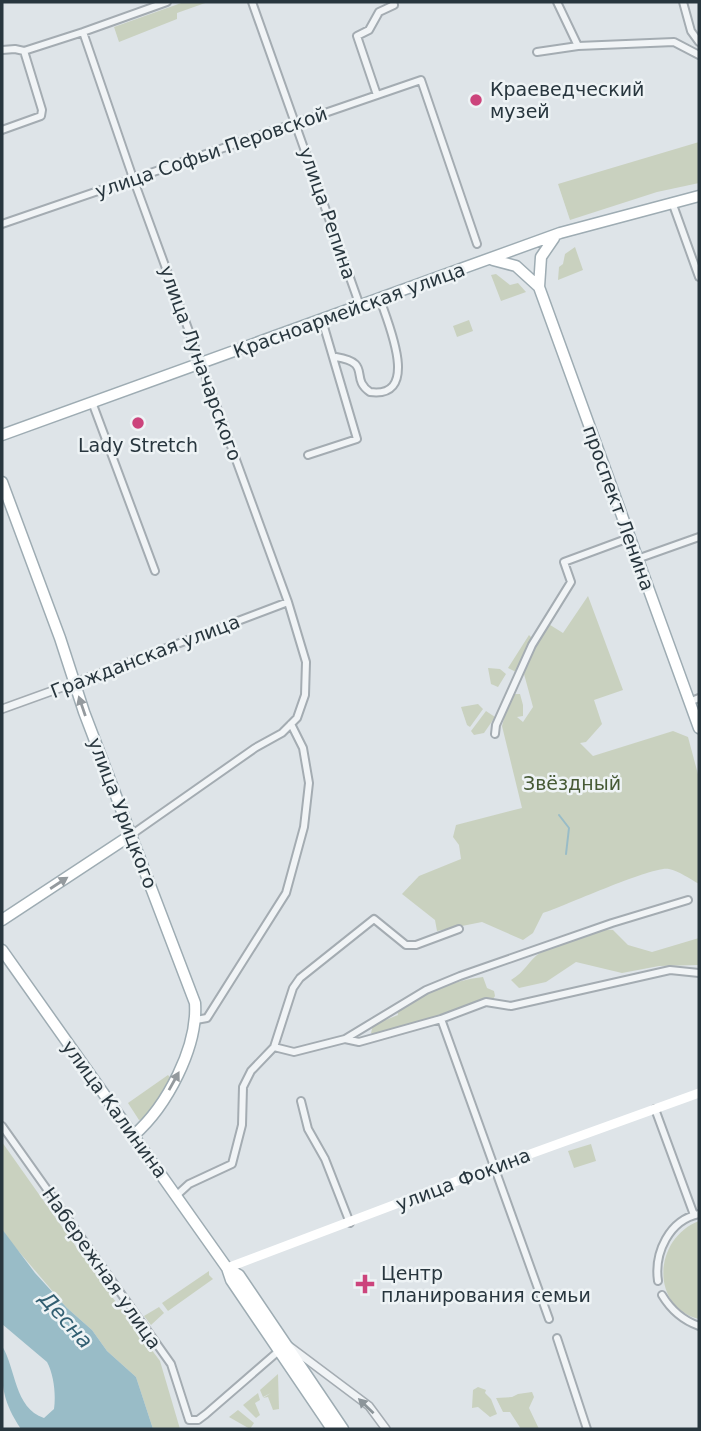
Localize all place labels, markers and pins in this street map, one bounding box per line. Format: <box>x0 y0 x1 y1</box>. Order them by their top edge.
place label: Краеведческий музей <box>490 78 644 122</box>
marker: Краеведческий музей <box>468 92 484 108</box>
marker: Lady Stretch <box>130 415 146 431</box>
place label: Lady Stretch <box>78 434 198 456</box>
place label: Центр планирования семьи <box>381 1262 591 1306</box>
marker: Центр планирования семьи <box>355 1274 375 1294</box>

